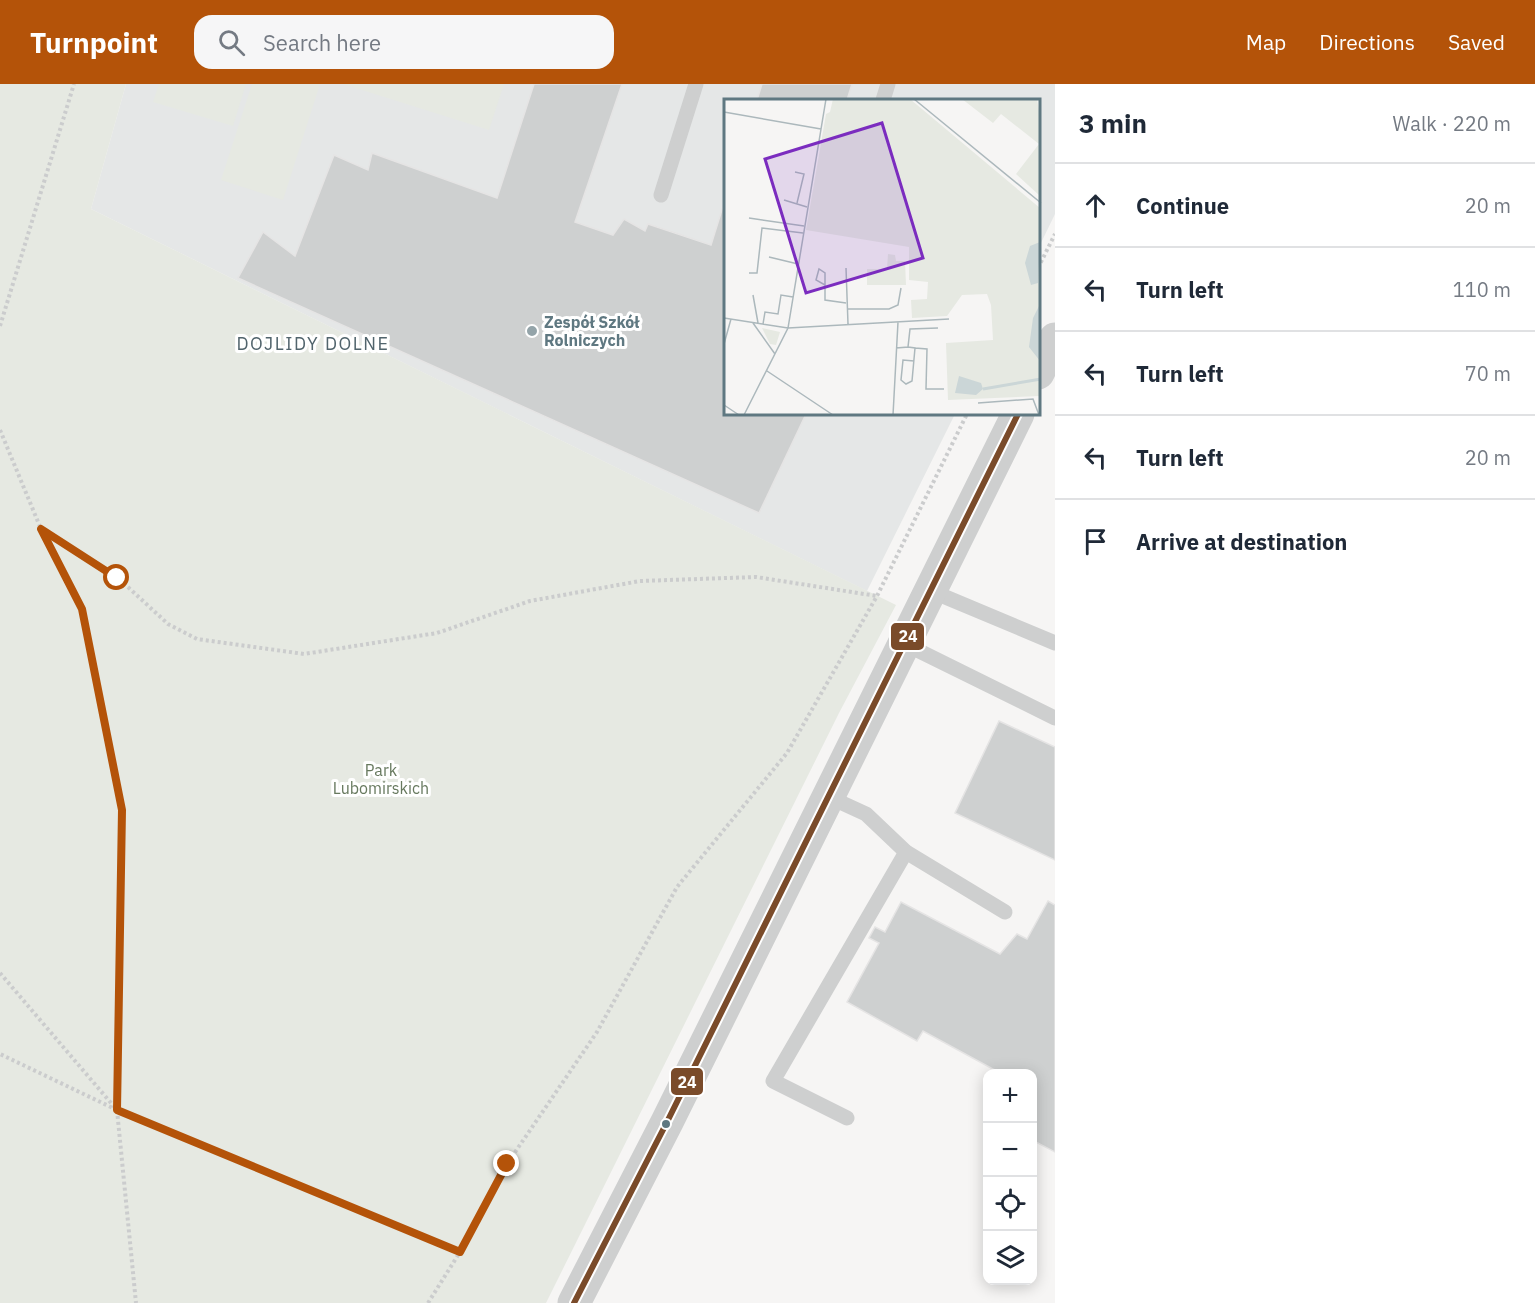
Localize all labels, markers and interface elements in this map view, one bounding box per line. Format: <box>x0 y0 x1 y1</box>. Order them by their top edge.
search box <box>194 15 614 69</box>
text: Turnpoint <box>30 24 158 61</box>
icon: search <box>215 26 248 59</box>
text: Search here <box>263 28 381 57</box>
text: Map <box>1246 28 1286 56</box>
text: Directions <box>1319 28 1415 56</box>
text: Saved <box>1448 28 1505 56</box>
inset map <box>724 99 1040 416</box>
text: 3 min <box>1079 106 1147 140</box>
text: Walk · 220 m <box>1393 110 1511 137</box>
icon: ahead <box>1079 189 1112 222</box>
text: Continue <box>1136 191 1229 220</box>
text: 20 m <box>1465 192 1511 219</box>
icon: left <box>1079 273 1112 306</box>
text: Turn left <box>1136 275 1224 304</box>
text: 110 m <box>1453 276 1511 303</box>
place label: Zespół Szkół Rolniczych <box>544 312 640 350</box>
marker: Zespół Szkół Rolniczych <box>525 324 539 338</box>
district label: DOJLIDY DOLNE <box>237 332 390 355</box>
icon: left <box>1079 357 1112 390</box>
text: Turn left <box>1136 359 1224 388</box>
text: 70 m <box>1465 360 1511 387</box>
icon: left <box>1079 441 1112 474</box>
text: Turn left <box>1136 443 1224 472</box>
text: 20 m <box>1465 444 1511 471</box>
icon: arrive <box>1079 525 1112 558</box>
text: Arrive at destination <box>1136 527 1347 556</box>
route start <box>103 564 129 590</box>
line badge: 24 <box>890 622 925 651</box>
text: 24 <box>898 626 918 646</box>
park label: Park Lubomirskich <box>333 760 429 798</box>
line badge: 24 <box>670 1067 704 1096</box>
map controls <box>983 1069 1037 1285</box>
button: + <box>983 1069 1037 1123</box>
text: 24 <box>677 1072 697 1092</box>
unlabelled marker <box>660 1118 672 1130</box>
button: − <box>983 1123 1037 1177</box>
route end <box>493 1150 519 1176</box>
button: locate <box>983 1177 1037 1231</box>
button: layers <box>983 1231 1037 1285</box>

